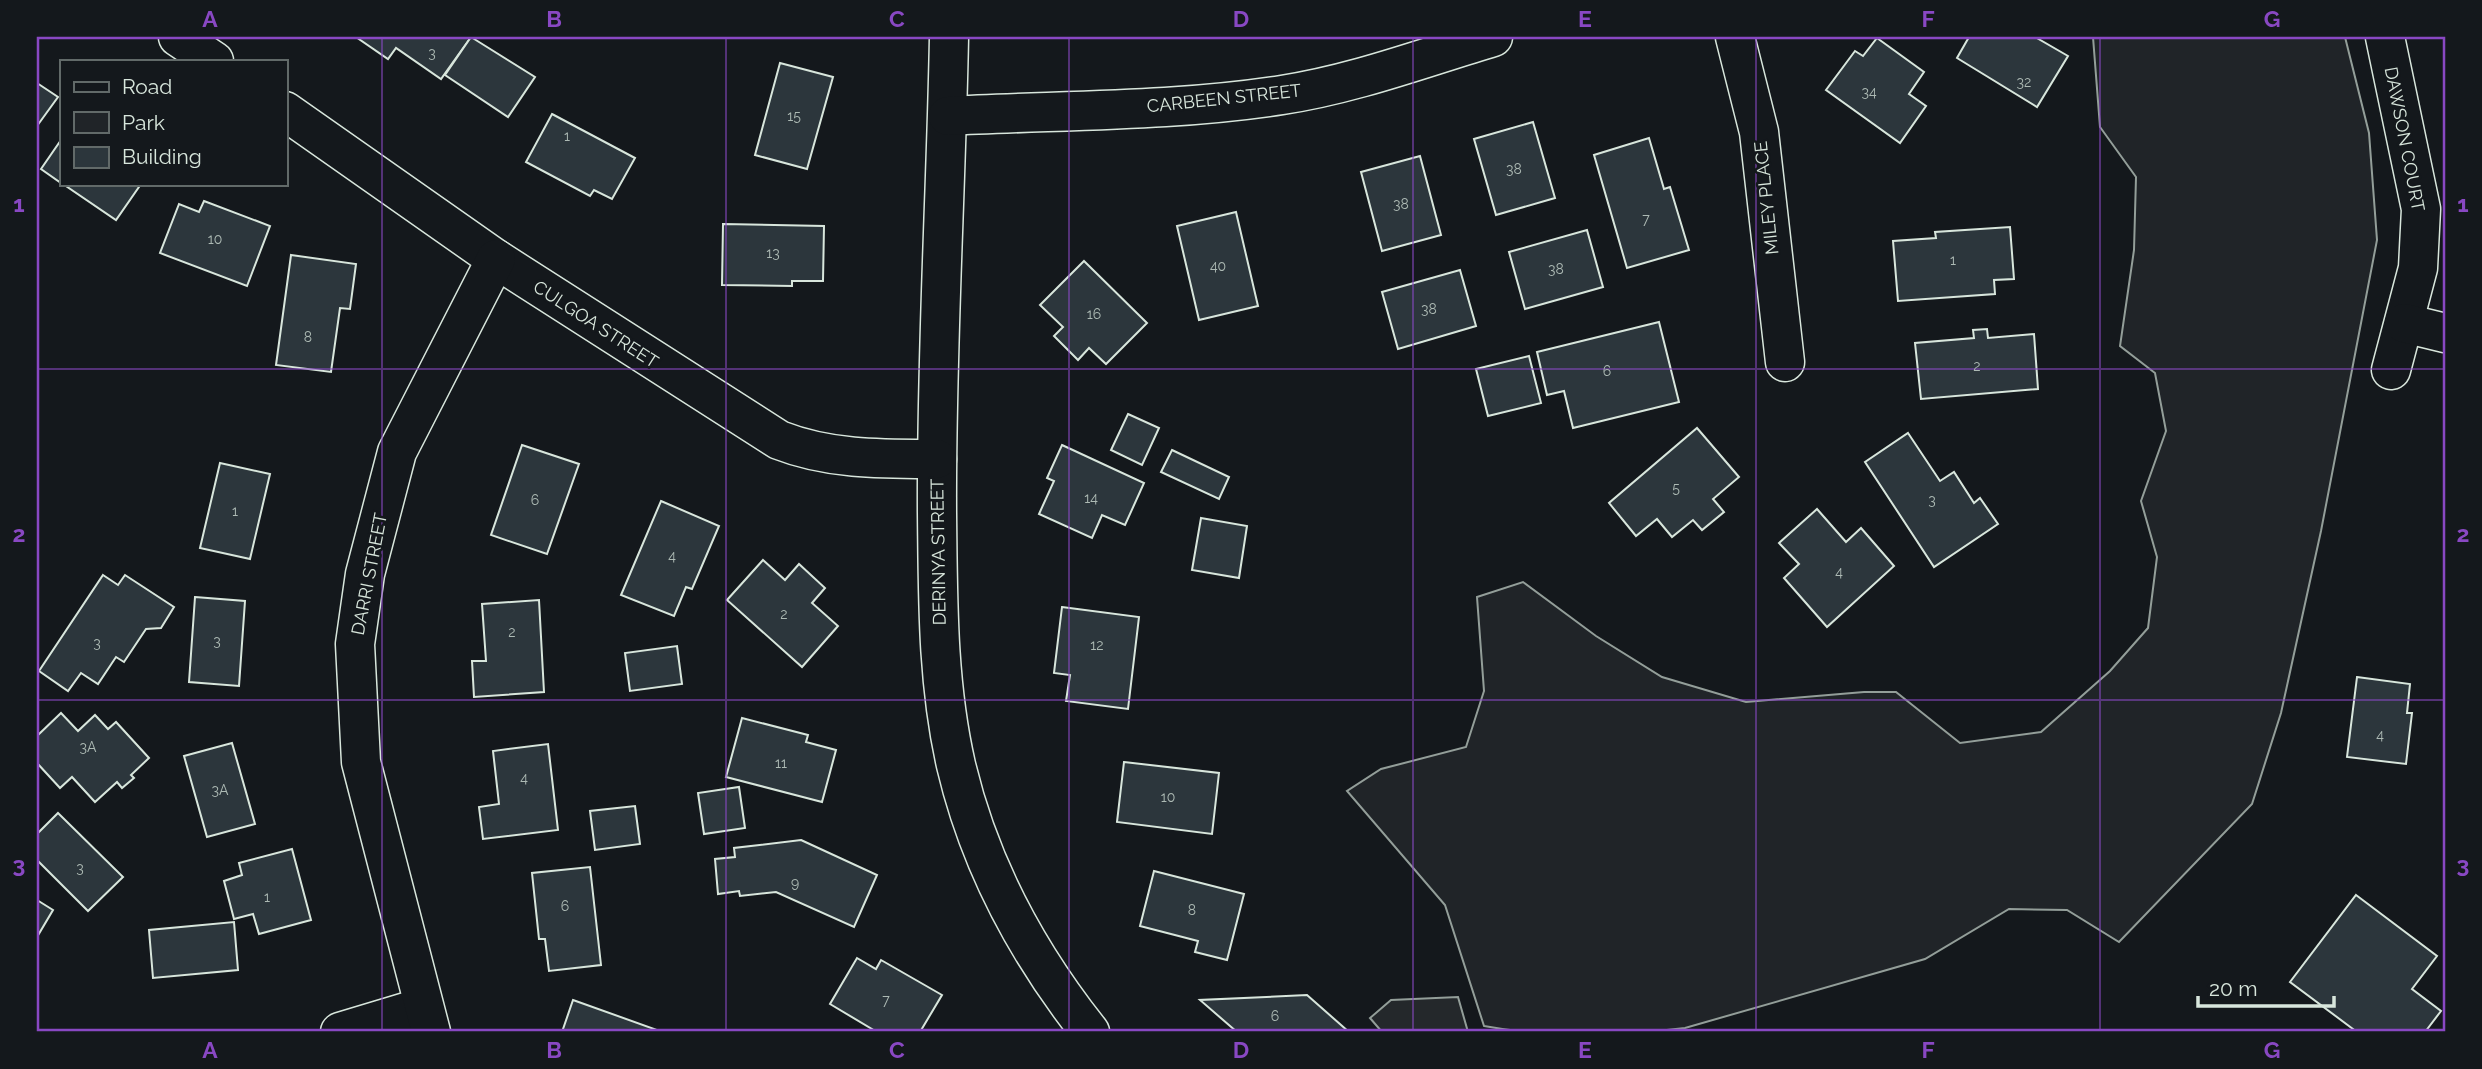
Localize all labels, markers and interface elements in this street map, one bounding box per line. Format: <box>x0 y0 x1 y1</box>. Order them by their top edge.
text: A <box>202 5 218 32</box>
text: B <box>546 5 562 32</box>
text: C <box>889 5 905 32</box>
text: D <box>1233 5 1249 32</box>
text: E <box>1578 5 1592 32</box>
text: F <box>1921 5 1935 32</box>
text: G <box>2264 5 2280 32</box>
house number: 3 <box>428 45 436 61</box>
legend <box>60 60 287 186</box>
street label: DAWSON COURT <box>2381 65 2429 213</box>
text: Road <box>122 74 172 99</box>
house number: 32 <box>2017 74 2031 90</box>
street label: CARBEEN STREET <box>1146 79 1302 117</box>
house number: 34 <box>1861 84 1877 100</box>
house number: 15 <box>787 108 801 124</box>
text: Park <box>122 110 165 135</box>
house number: 1 <box>564 128 570 144</box>
street label: MILEY PLACE <box>1750 140 1782 256</box>
text: Building <box>122 144 202 169</box>
house number: 38 <box>1506 161 1522 177</box>
text: 1 <box>13 190 25 217</box>
text: 1 <box>2457 190 2469 217</box>
house number: 38 <box>1393 196 1409 212</box>
house number: 7 <box>1642 211 1650 227</box>
house number: 10 <box>208 231 222 247</box>
house number: 13 <box>766 245 780 261</box>
house number: 1 <box>1950 252 1956 268</box>
house number: 40 <box>1210 258 1226 274</box>
house number: 38 <box>1548 261 1564 277</box>
street label: CULGOA STREET <box>530 276 662 372</box>
house number: 38 <box>1421 301 1437 317</box>
house number: 16 <box>1087 306 1101 322</box>
house number: 8 <box>304 329 312 345</box>
house number: 2 <box>1973 358 1981 374</box>
house number: 6 <box>1603 363 1611 379</box>
street label: DERINYA STREET <box>926 478 950 626</box>
house number: 5 <box>1672 480 1680 496</box>
house number: 14 <box>1084 490 1098 506</box>
house number: 6 <box>531 492 539 508</box>
house number: 3 <box>1928 492 1936 508</box>
house number: 1 <box>232 503 238 519</box>
street label: DARRI STREET <box>347 511 391 637</box>
text: 2 <box>13 520 25 547</box>
text: 2 <box>2457 520 2469 547</box>
house number: 4 <box>668 548 676 564</box>
house number: 4 <box>1835 564 1843 580</box>
house number: 2 <box>780 606 788 622</box>
house number: 2 <box>508 624 516 640</box>
house number: 3 <box>213 633 221 649</box>
house number: 3 <box>93 635 101 651</box>
house number: 12 <box>1090 637 1104 653</box>
house number: 4 <box>2376 727 2384 743</box>
house number: 3A <box>80 739 97 755</box>
house number: 11 <box>775 755 787 771</box>
house number: 4 <box>520 770 528 786</box>
house number: 3A <box>212 782 229 798</box>
house number: 10 <box>1161 789 1175 805</box>
text: 3 <box>13 851 25 878</box>
text: 3 <box>2457 851 2469 878</box>
house number: 3 <box>76 860 84 876</box>
house number: 9 <box>791 875 799 891</box>
house number: 1 <box>264 889 270 905</box>
house number: 6 <box>561 898 569 914</box>
house number: 8 <box>1188 902 1196 918</box>
scale bar <box>2198 964 2335 1008</box>
text: 20 m <box>2209 976 2257 1001</box>
house number: 7 <box>882 992 890 1008</box>
house number: 6 <box>1271 1008 1279 1024</box>
text: A <box>202 1036 218 1063</box>
text: B <box>546 1036 562 1063</box>
text: C <box>889 1036 905 1063</box>
text: D <box>1233 1036 1249 1063</box>
text: E <box>1578 1036 1592 1063</box>
text: F <box>1921 1036 1935 1063</box>
text: G <box>2264 1036 2280 1063</box>

